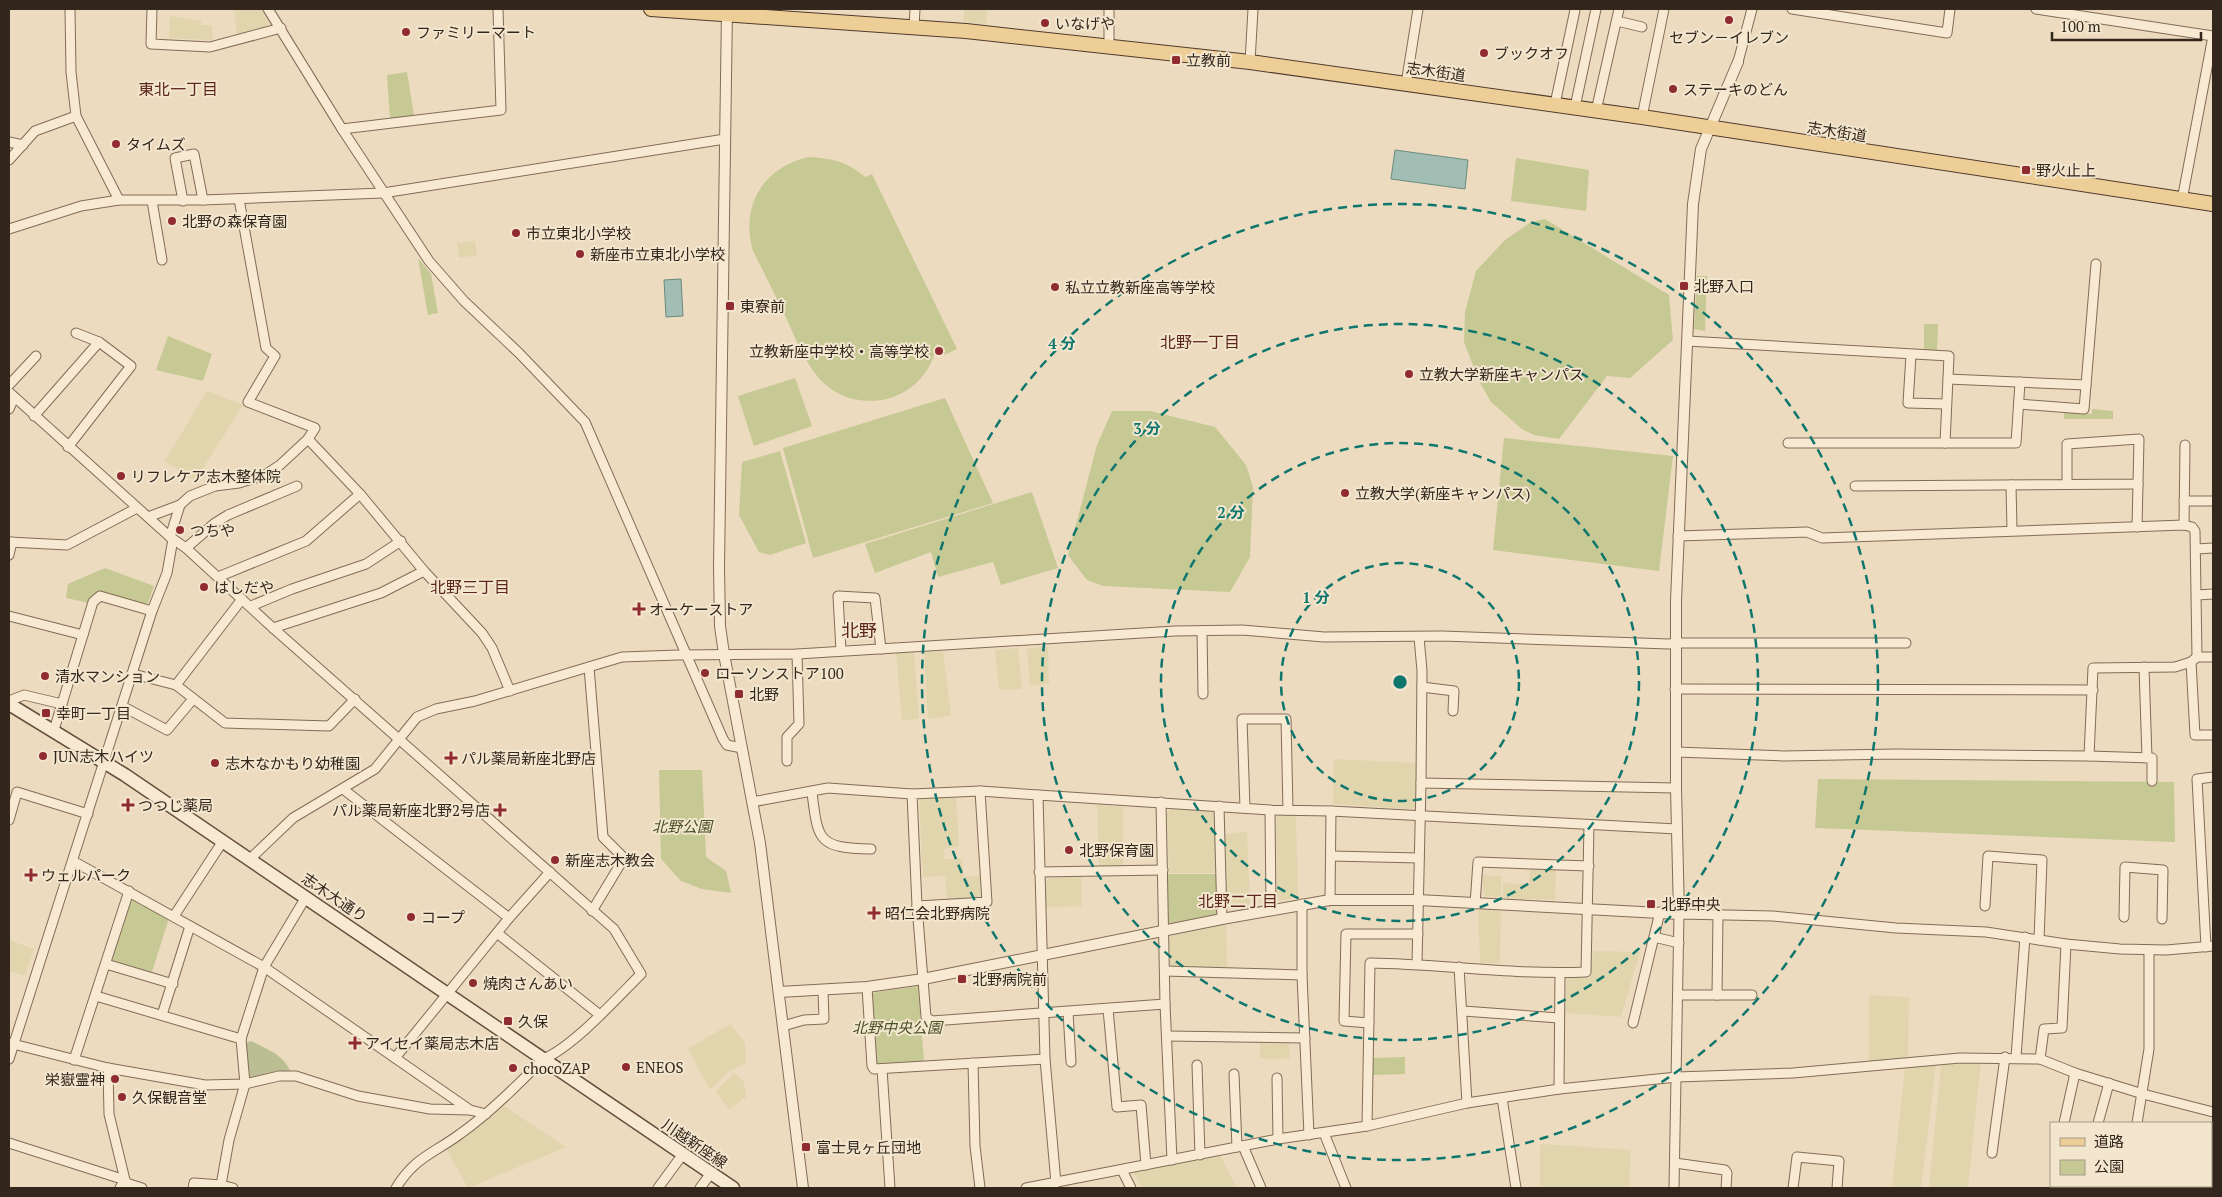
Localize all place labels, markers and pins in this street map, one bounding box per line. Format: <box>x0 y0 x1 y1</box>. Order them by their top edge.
place label: いなげや <box>1055 13 1115 33</box>
marker: セブン－イレブン <box>1723 14 1735 26</box>
marker: いなげや <box>1039 17 1051 29</box>
place label: ファミリーマート <box>416 22 536 42</box>
marker: ファミリーマート <box>400 26 412 38</box>
place label: セブン－イレブン <box>1669 27 1789 47</box>
place label: ブックオフ <box>1494 43 1569 63</box>
marker: ブックオフ <box>1478 47 1490 59</box>
place label: 立教前 <box>1186 50 1231 70</box>
marker: 立教前 <box>1170 54 1182 66</box>
place label: ステーキのどん <box>1683 79 1788 99</box>
marker: ステーキのどん <box>1667 83 1679 95</box>
place label: タイムズ <box>126 134 186 154</box>
marker: タイムズ <box>110 138 122 150</box>
place label: 野火止上 <box>2036 160 2096 180</box>
marker: 野火止上 <box>2020 164 2032 176</box>
place label: 北野の森保育園 <box>182 211 287 231</box>
marker: 北野の森保育園 <box>166 215 178 227</box>
place label: 市立東北小学校 <box>526 223 631 243</box>
marker: 市立東北小学校 <box>510 227 522 239</box>
place label: 新座市立東北小学校 <box>590 244 725 264</box>
marker: 新座市立東北小学校 <box>574 248 586 260</box>
place label: 北野入口 <box>1694 276 1754 296</box>
place label: 私立立教新座高等学校 <box>1065 277 1215 297</box>
marker: 北野入口 <box>1678 280 1690 292</box>
marker: 私立立教新座高等学校 <box>1049 281 1061 293</box>
place label: 東寮前 <box>740 296 785 316</box>
marker: 東寮前 <box>724 300 736 312</box>
place label: 立教新座中学校・高等学校 <box>749 341 929 361</box>
marker: 立教新座中学校・高等学校 <box>933 345 945 357</box>
place label: 立教大学新座キャンパス <box>1419 364 1584 384</box>
marker: 立教大学新座キャンパス <box>1403 368 1415 380</box>
place label: リフレケア志木整体院 <box>131 466 281 486</box>
marker: リフレケア志木整体院 <box>115 470 127 482</box>
place label: 立教大学(新座キャンパス) <box>1355 483 1530 503</box>
marker: 立教大学(新座キャンパス) <box>1339 487 1351 499</box>
place label: つちや <box>190 520 235 540</box>
marker: つちや <box>174 524 186 536</box>
place label: はしだや <box>214 577 274 597</box>
marker: はしだや <box>198 581 210 593</box>
place label: オーケーストア <box>649 599 753 619</box>
marker: オーケーストア <box>633 603 645 615</box>
place label: ローソンストア100 <box>715 663 844 683</box>
place label: 清水マンション <box>55 666 160 686</box>
marker: ローソンストア100 <box>699 667 711 679</box>
marker: 清水マンション <box>39 670 51 682</box>
centre of rings <box>1391 673 1409 691</box>
place label: 北野 <box>749 684 779 704</box>
marker: 北野 <box>733 688 745 700</box>
place label: 幸町一丁目 <box>56 703 131 723</box>
marker: 幸町一丁目 <box>40 707 52 719</box>
place label: JUN志木ハイツ <box>53 746 154 766</box>
place label: パル薬局新座北野店 <box>461 748 596 768</box>
marker: JUN志木ハイツ <box>37 750 49 762</box>
marker: パル薬局新座北野店 <box>445 752 457 764</box>
place label: 志木なかもり幼稚園 <box>225 753 360 773</box>
marker: 志木なかもり幼稚園 <box>209 757 221 769</box>
place label: つつじ薬局 <box>138 795 213 815</box>
marker: つつじ薬局 <box>122 799 134 811</box>
place label: パル薬局新座北野2号店 <box>332 800 490 820</box>
marker: パル薬局新座北野2号店 <box>494 804 506 816</box>
place label: 北野保育園 <box>1079 840 1154 860</box>
marker: 北野保育園 <box>1063 844 1075 856</box>
place label: 新座志木教会 <box>565 850 655 870</box>
marker: 新座志木教会 <box>549 854 561 866</box>
place label: ウェルパーク <box>41 865 131 885</box>
marker: ウェルパーク <box>25 869 37 881</box>
place label: 北野中央 <box>1661 894 1721 914</box>
marker: 北野中央 <box>1645 898 1657 910</box>
place label: 昭仁会北野病院 <box>885 903 990 923</box>
marker: 昭仁会北野病院 <box>867 906 881 920</box>
place label: コープ <box>421 907 465 927</box>
marker: コープ <box>405 911 417 923</box>
place label: 北野病院前 <box>972 969 1047 989</box>
place label: 焼肉さんあい <box>483 973 573 993</box>
marker: 北野病院前 <box>956 973 968 985</box>
marker: 焼肉さんあい <box>467 977 479 989</box>
place label: 久保 <box>518 1011 548 1031</box>
marker: 久保 <box>502 1015 514 1027</box>
place label: アイセイ薬局志木店 <box>365 1033 499 1053</box>
marker: アイセイ薬局志木店 <box>349 1037 361 1049</box>
place label: ENEOS <box>636 1057 684 1077</box>
place label: chocoZAP <box>523 1058 590 1078</box>
marker: ENEOS <box>620 1061 632 1073</box>
marker: chocoZAP <box>507 1062 519 1074</box>
place label: 栄嶽霊神 <box>45 1069 105 1089</box>
marker: 栄嶽霊神 <box>109 1073 121 1085</box>
place label: 久保観音堂 <box>132 1087 207 1107</box>
marker: 久保観音堂 <box>116 1091 128 1103</box>
place label: 富士見ヶ丘団地 <box>816 1137 921 1157</box>
marker: 富士見ヶ丘団地 <box>800 1141 812 1153</box>

